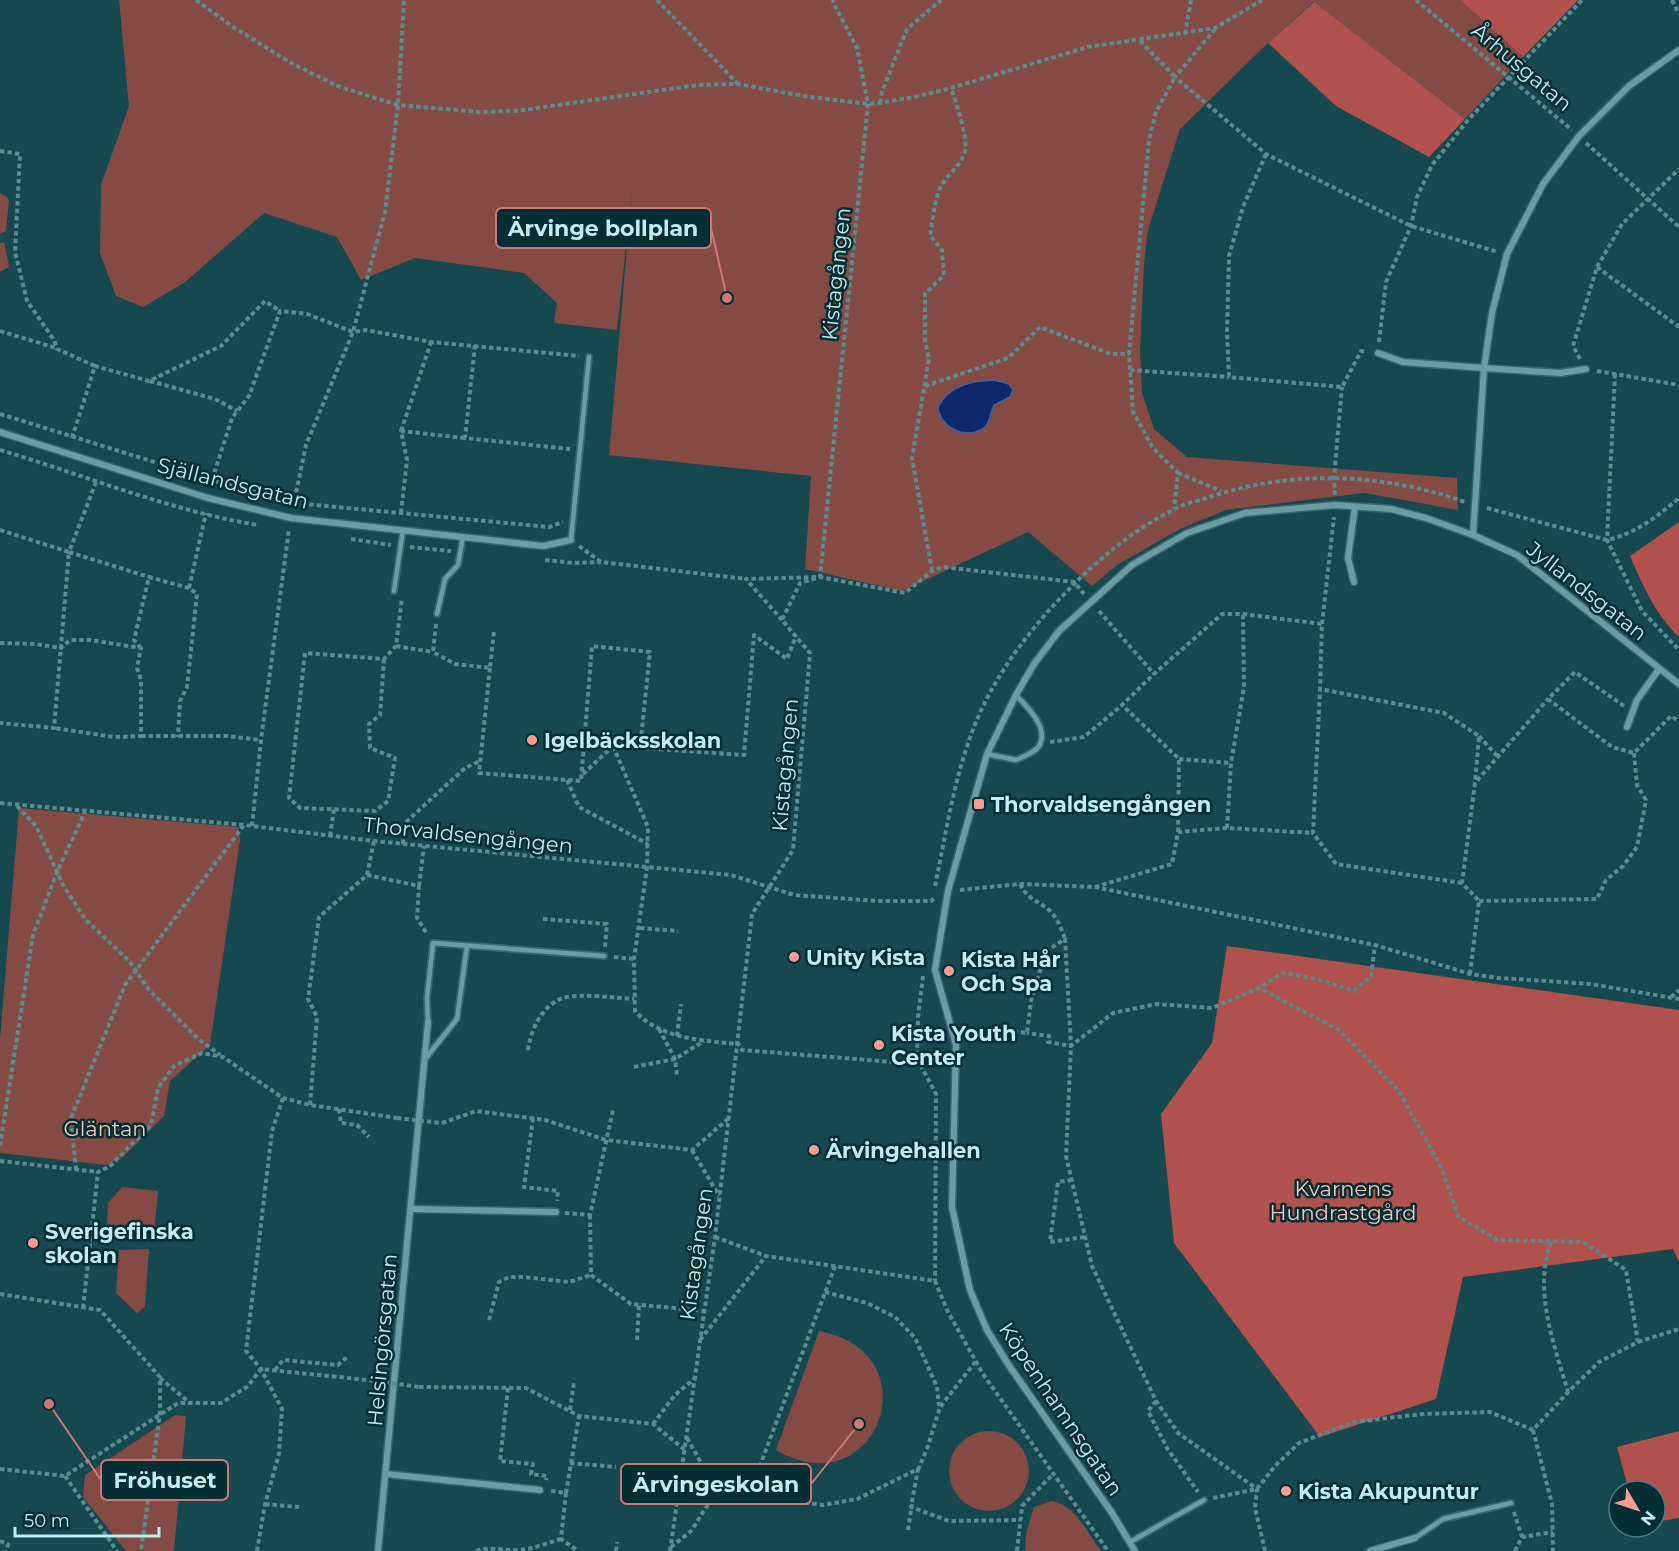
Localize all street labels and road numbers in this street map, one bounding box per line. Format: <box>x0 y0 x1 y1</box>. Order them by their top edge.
street label: Århusgatan <box>1467 18 1577 116</box>
street label: Kistagången <box>817 206 855 342</box>
street label: Själlandsgatan <box>155 452 311 514</box>
street label: Jyllandsgatan <box>1521 536 1652 646</box>
street label: Kistagången <box>767 697 803 833</box>
street label: Thorvaldsengången <box>362 812 574 858</box>
street label: Kistagången <box>674 1186 718 1322</box>
street label: Helsingörsgatan <box>362 1253 402 1427</box>
street label: Köpenhamnsgatan <box>994 1318 1128 1500</box>

